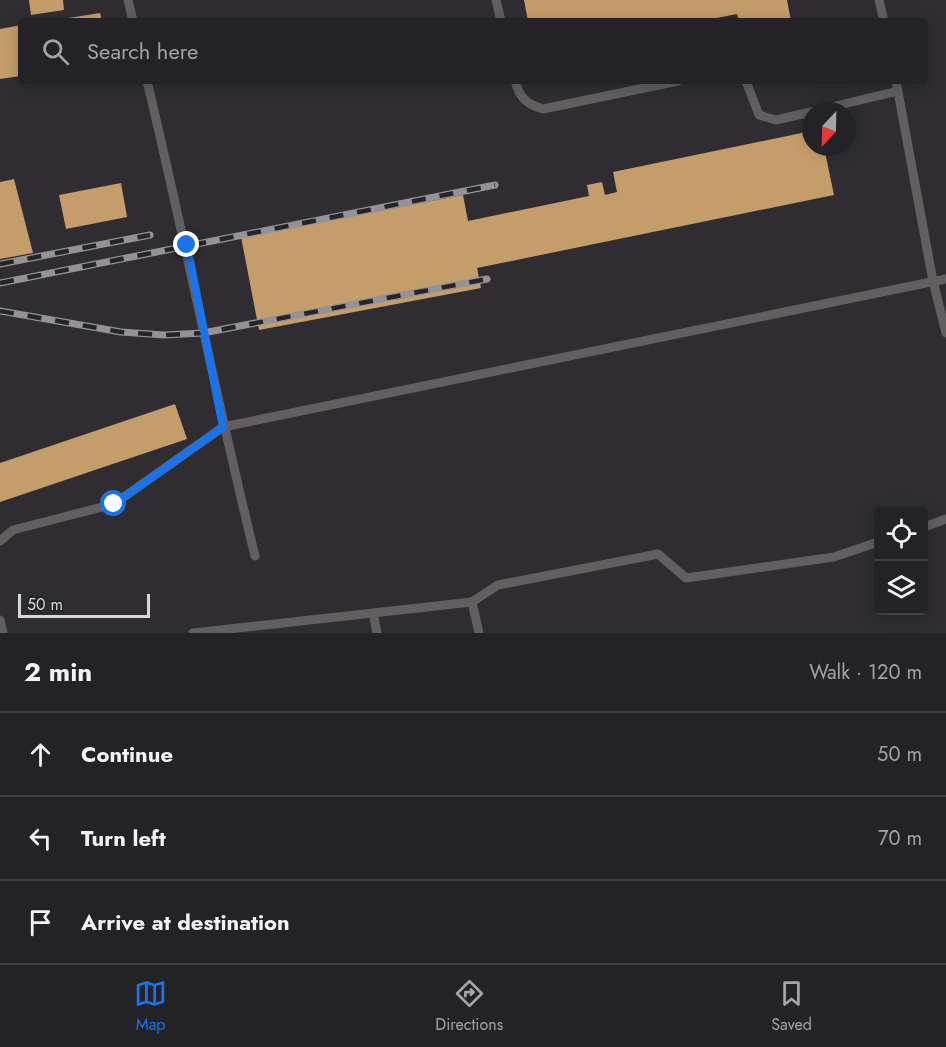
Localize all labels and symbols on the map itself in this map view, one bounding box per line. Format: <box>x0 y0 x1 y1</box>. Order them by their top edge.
north arrow <box>802 102 856 156</box>
route end <box>173 231 199 257</box>
route start <box>100 490 126 516</box>
scale bar <box>18 591 150 618</box>

